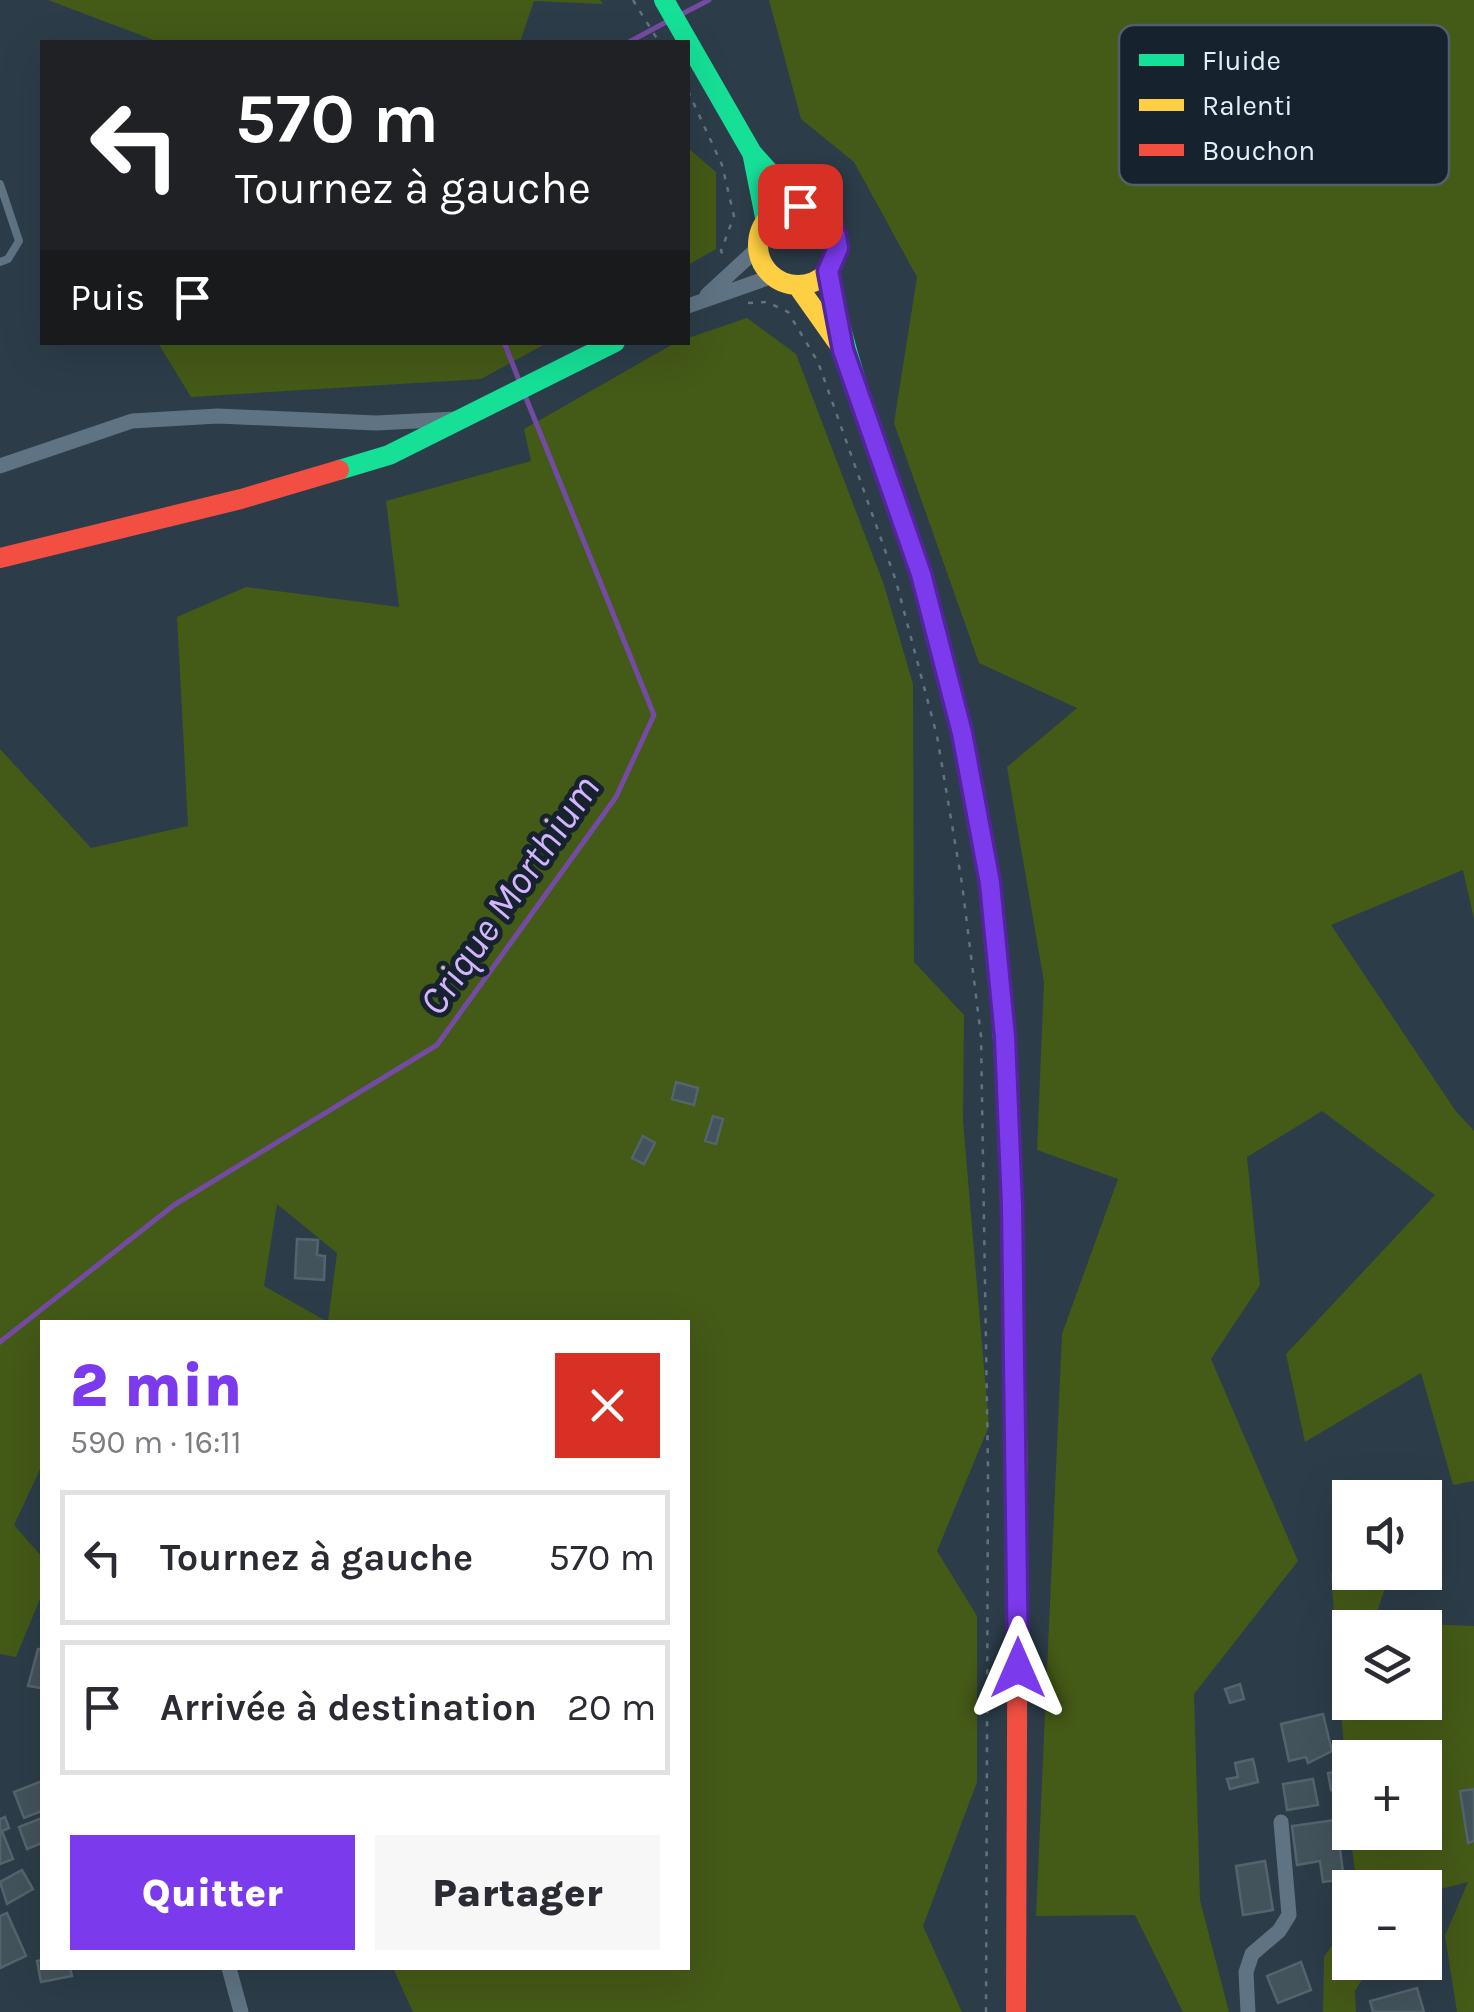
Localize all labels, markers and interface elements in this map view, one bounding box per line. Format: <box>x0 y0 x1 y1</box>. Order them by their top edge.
legend <box>1119 25 1449 185</box>
text: Fluide <box>1202 44 1281 77</box>
text: 570 m <box>235 78 439 160</box>
icon: left <box>70 80 200 210</box>
text: Ralenti <box>1202 89 1293 122</box>
text: Bouchon <box>1202 134 1315 167</box>
text: Tournez à gauche <box>235 162 591 214</box>
pin <box>758 164 843 249</box>
icon: arrive <box>773 179 828 234</box>
icon: arrive <box>165 270 220 325</box>
text: Puis <box>70 275 145 320</box>
water label: Crique Morthium <box>409 766 609 1024</box>
text: 2 min <box>70 1351 242 1421</box>
button: close <box>555 1353 660 1458</box>
text: 590 m · 16:11 <box>70 1424 242 1461</box>
map controls <box>1332 1480 1442 1980</box>
button: sound <box>1332 1480 1442 1590</box>
icon: left <box>75 1530 130 1585</box>
text: Tournez à gauche <box>160 1535 473 1580</box>
text: 570 m <box>549 1535 655 1580</box>
button: layers <box>1332 1610 1442 1720</box>
position arrow <box>966 1616 1070 1720</box>
icon: arrive <box>75 1680 130 1735</box>
text: Arrivée à destination <box>160 1685 537 1730</box>
text: 20 m <box>567 1685 656 1730</box>
button: + <box>1332 1740 1442 1850</box>
button: Quitter <box>70 1835 355 1950</box>
button: Partager <box>375 1835 660 1950</box>
button: − <box>1332 1870 1442 1980</box>

